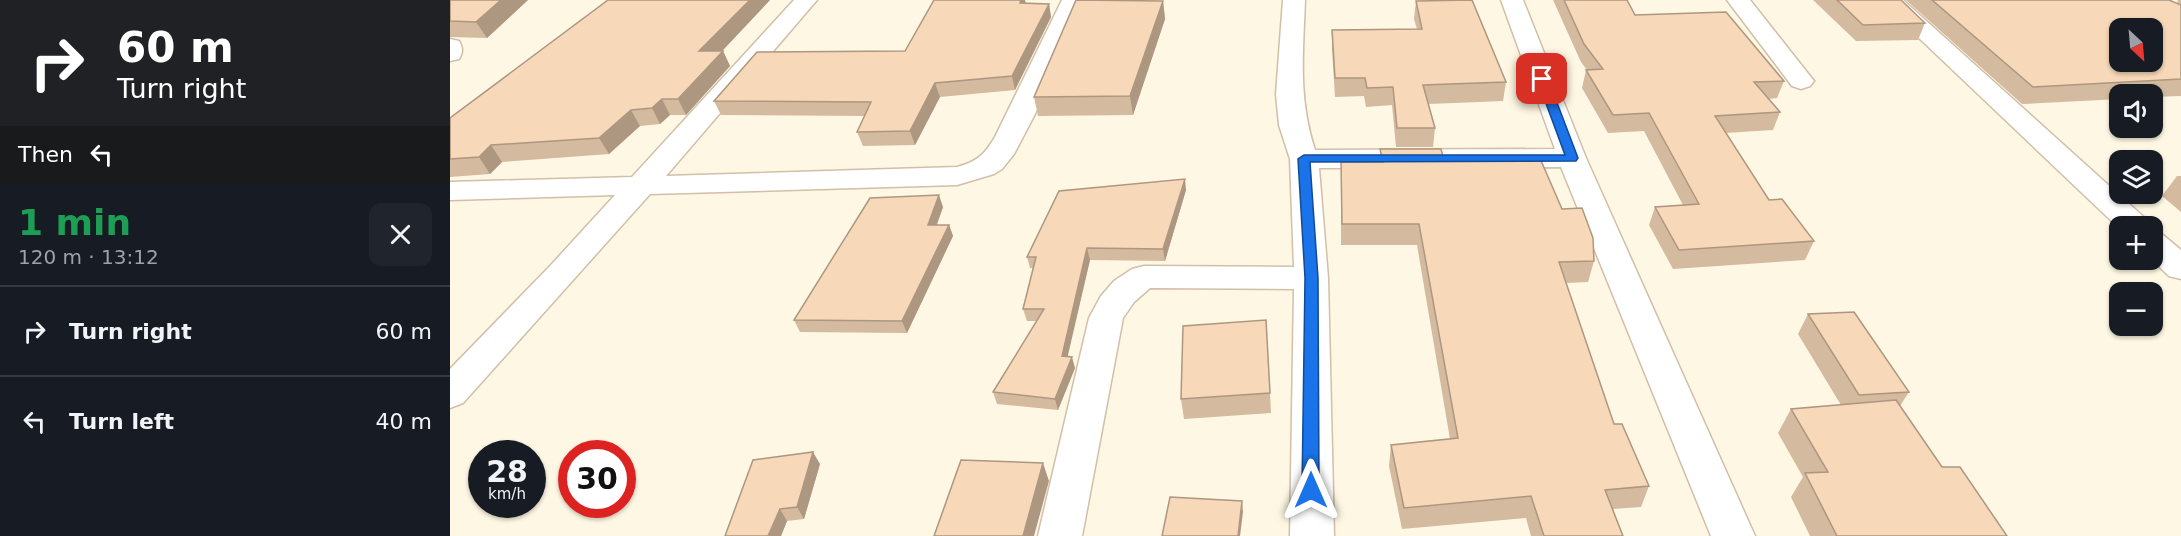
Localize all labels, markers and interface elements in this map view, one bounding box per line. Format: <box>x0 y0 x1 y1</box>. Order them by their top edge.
north arrow <box>2109 18 2163 72</box>
map controls <box>2109 18 2163 336</box>
text: 60 m <box>117 23 234 72</box>
icon: right <box>18 24 96 102</box>
pin <box>1516 53 1567 104</box>
icon: arrive <box>1525 62 1558 95</box>
text: Turn right <box>117 73 246 104</box>
button: sound <box>2109 84 2163 138</box>
icon: left <box>85 138 118 171</box>
text: Then <box>18 142 73 167</box>
button: layers <box>2109 150 2163 204</box>
text: 1 min <box>18 202 131 243</box>
button: close <box>369 203 432 266</box>
button: + <box>2109 216 2163 270</box>
text: 120 m · 13:12 <box>18 245 159 269</box>
button: − <box>2109 282 2163 336</box>
icon: right <box>18 315 51 348</box>
text: Turn right <box>69 319 192 344</box>
text: 60 m <box>376 319 432 344</box>
icon: left <box>18 405 51 438</box>
text: Turn left <box>69 409 174 434</box>
text: 40 m <box>376 409 432 434</box>
speed limit sign: 30 <box>558 440 636 518</box>
text: 28 <box>486 454 528 489</box>
position arrow <box>1279 458 1343 522</box>
text: km/h <box>488 485 526 503</box>

